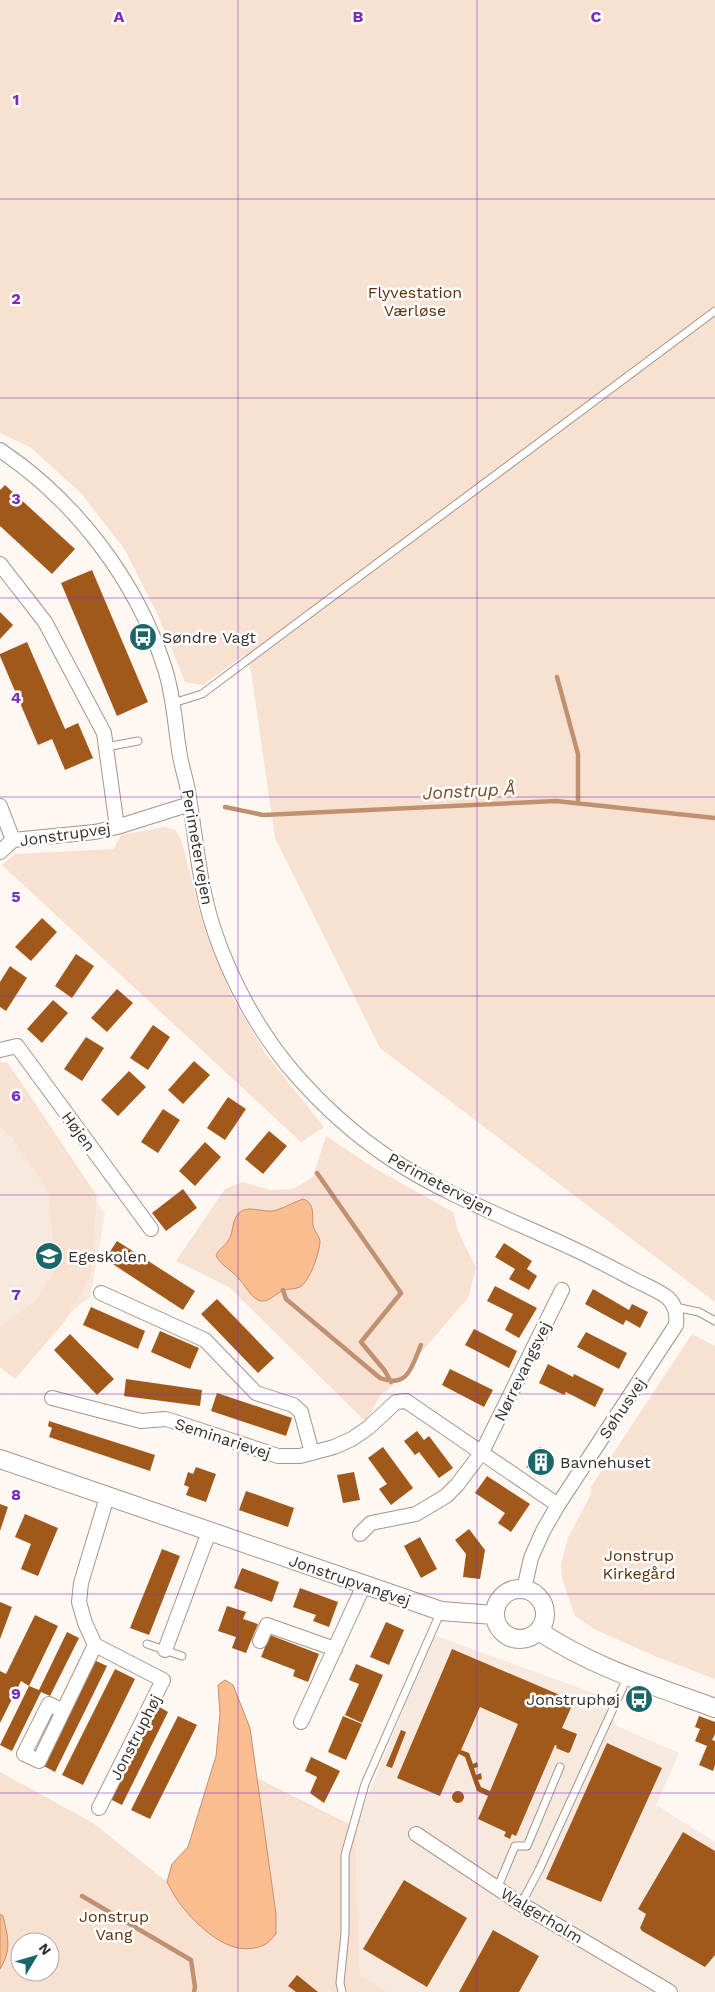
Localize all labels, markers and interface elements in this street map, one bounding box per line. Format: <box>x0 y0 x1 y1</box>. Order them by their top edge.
text: A <box>114 7 125 26</box>
text: B <box>353 7 364 26</box>
text: C <box>591 7 602 26</box>
text: 1 <box>13 90 19 109</box>
park label: Flyvestation Værløse <box>368 283 462 320</box>
text: 2 <box>11 289 21 308</box>
text: 3 <box>11 489 21 508</box>
bus stop icon: Søndre Vagt <box>128 622 158 652</box>
place label: Søndre Vagt <box>162 628 256 647</box>
text: 4 <box>11 688 21 707</box>
water label: Jonstrup Å <box>422 778 516 803</box>
street label: Perimetervejen <box>178 788 217 906</box>
street label: Jonstrupvej <box>18 819 112 850</box>
text: 5 <box>11 887 21 906</box>
text: 6 <box>11 1086 21 1105</box>
street label: Højen <box>58 1108 99 1155</box>
street label: Perimetervejen <box>385 1149 497 1220</box>
school or university icon: Egeskolen <box>34 1241 64 1271</box>
place label: Egeskolen <box>68 1247 147 1266</box>
text: 7 <box>11 1285 21 1304</box>
street label: Nørrevangsvej <box>490 1318 555 1424</box>
street label: Søhusvej <box>595 1374 650 1442</box>
street label: Seminarievej <box>173 1414 273 1463</box>
building icon: Bavnehuset <box>526 1447 556 1477</box>
place label: Bavnehuset <box>560 1453 651 1472</box>
text: 8 <box>11 1485 21 1504</box>
park label: Jonstrup Kirkegård <box>602 1546 676 1583</box>
street label: Jonstrupvangvej <box>287 1551 413 1610</box>
text: 9 <box>11 1684 21 1703</box>
bus stop icon: Jonstruphøj <box>624 1684 654 1714</box>
place label: Jonstruphøj <box>526 1690 620 1709</box>
street label: Jonstruphøj <box>106 1691 165 1783</box>
street label: Walgerholm <box>497 1883 586 1947</box>
park label: Jonstrup Vang <box>79 1907 149 1944</box>
north arrow <box>10 1932 60 1982</box>
text: N <box>36 1940 55 1958</box>

